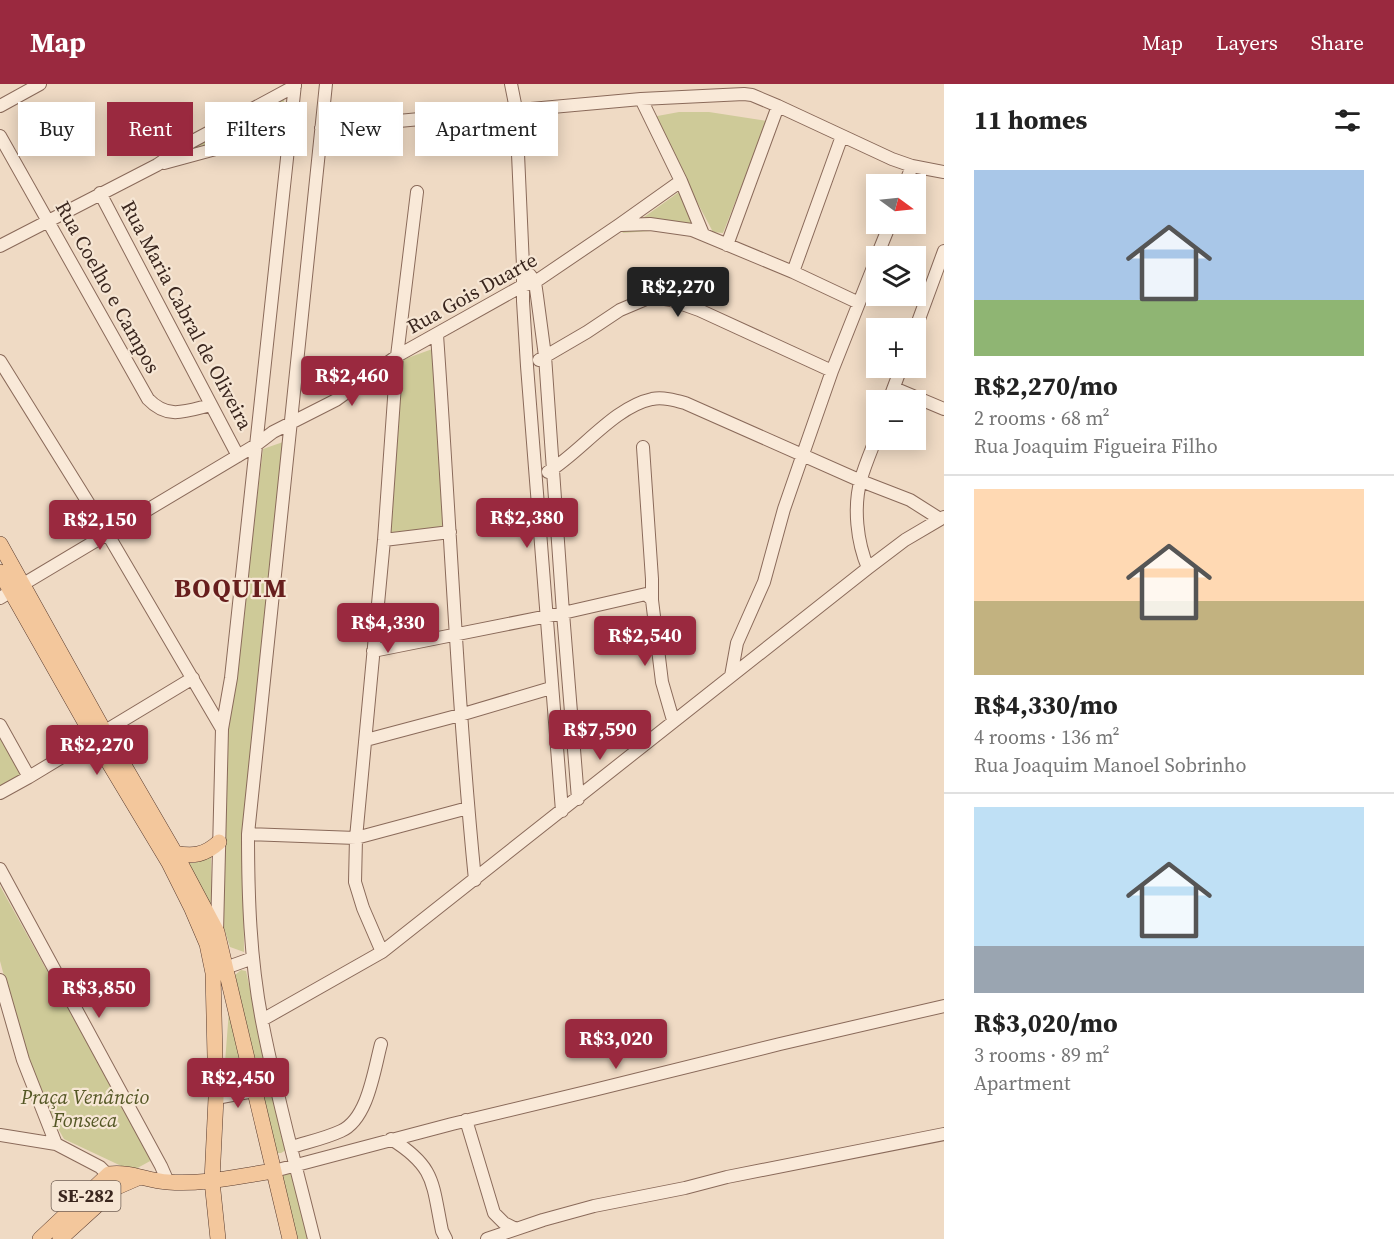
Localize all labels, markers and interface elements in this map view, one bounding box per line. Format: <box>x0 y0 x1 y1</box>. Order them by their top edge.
text: Map <box>30 23 86 61</box>
text: Map <box>1142 28 1183 57</box>
text: Layers <box>1216 28 1278 57</box>
text: Share <box>1311 28 1364 57</box>
chip: Buy <box>18 102 95 156</box>
chip: Rent <box>107 102 193 156</box>
chip: Filters <box>205 102 307 156</box>
chip: New <box>319 102 403 156</box>
chip: Apartment <box>415 102 558 156</box>
text: 11 homes <box>974 102 1087 138</box>
icon: filters <box>1331 104 1364 137</box>
north arrow <box>866 174 926 234</box>
map controls <box>866 174 926 450</box>
street label: Rua Maria Cabral de Oliveira <box>115 195 260 435</box>
street label: Rua Coelho e Campos <box>49 196 167 378</box>
icon: home <box>1115 209 1223 317</box>
street label: Rua Gois Duarte <box>402 246 542 340</box>
button: layers <box>866 246 926 306</box>
pin: R$2,270 <box>623 267 733 318</box>
text: R$2,270 <box>641 272 715 300</box>
button: + <box>866 318 926 378</box>
pin: R$2,460 <box>297 356 407 407</box>
text: R$2,460 <box>315 361 389 389</box>
text: R$2,270/mo <box>974 368 1118 404</box>
button: − <box>866 390 926 450</box>
text: 2 rooms · 68 m² <box>974 404 1110 432</box>
text: Rua Joaquim Figueira Filho <box>974 432 1218 460</box>
pin: R$2,380 <box>472 498 582 549</box>
pin: R$2,150 <box>45 500 155 551</box>
text: R$2,380 <box>490 503 564 531</box>
text: R$2,150 <box>63 505 137 533</box>
icon: home <box>1115 528 1223 636</box>
district label: BOQUIM <box>174 570 288 606</box>
pin: R$4,330 <box>333 603 443 654</box>
text: R$4,330 <box>351 608 425 636</box>
pin: R$2,540 <box>590 616 700 667</box>
text: R$2,540 <box>608 621 682 649</box>
text: R$4,330/mo <box>974 687 1118 723</box>
pin: R$7,590 <box>545 710 655 761</box>
text: R$7,590 <box>563 715 637 743</box>
text: 4 rooms · 136 m² <box>974 723 1120 751</box>
pin: R$2,270 <box>42 725 152 776</box>
text: R$2,270 <box>60 730 134 758</box>
text: Rua Joaquim Manoel Sobrinho <box>974 751 1247 779</box>
icon: home <box>1115 846 1223 954</box>
pin: R$3,850 <box>44 968 154 1019</box>
text: R$3,850 <box>62 973 136 1001</box>
text: R$3,020/mo <box>974 1005 1118 1041</box>
pin: R$3,020 <box>561 1019 671 1070</box>
text: R$3,020 <box>579 1024 653 1052</box>
text: 3 rooms · 89 m² <box>974 1041 1110 1069</box>
pin: R$2,450 <box>183 1058 293 1109</box>
text: R$2,450 <box>201 1063 275 1091</box>
text: Apartment <box>974 1069 1071 1097</box>
park label: Praça Venâncio Fonseca <box>20 1083 149 1134</box>
road number: SE-282 <box>52 1181 121 1211</box>

